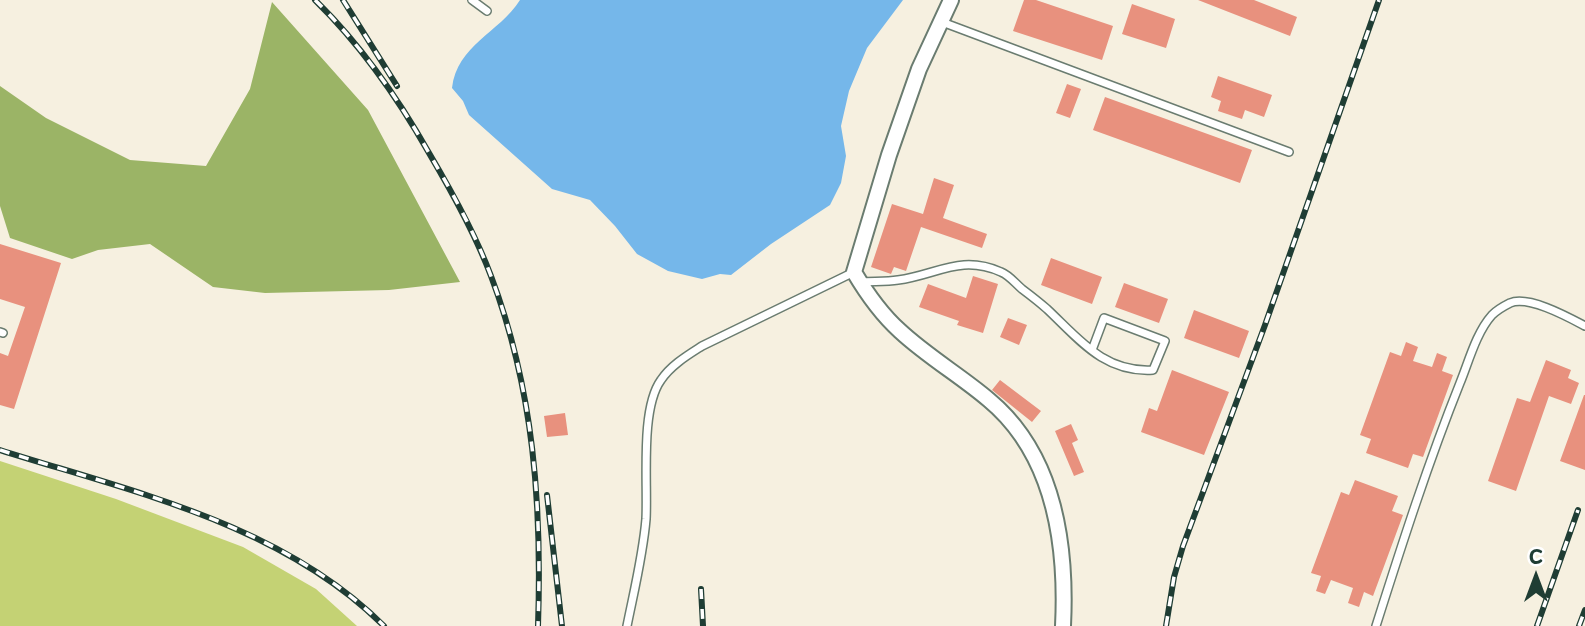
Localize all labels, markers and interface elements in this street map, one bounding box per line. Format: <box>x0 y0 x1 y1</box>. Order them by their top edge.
north arrow <box>1501 542 1571 612</box>
text: С <box>1529 542 1543 570</box>

